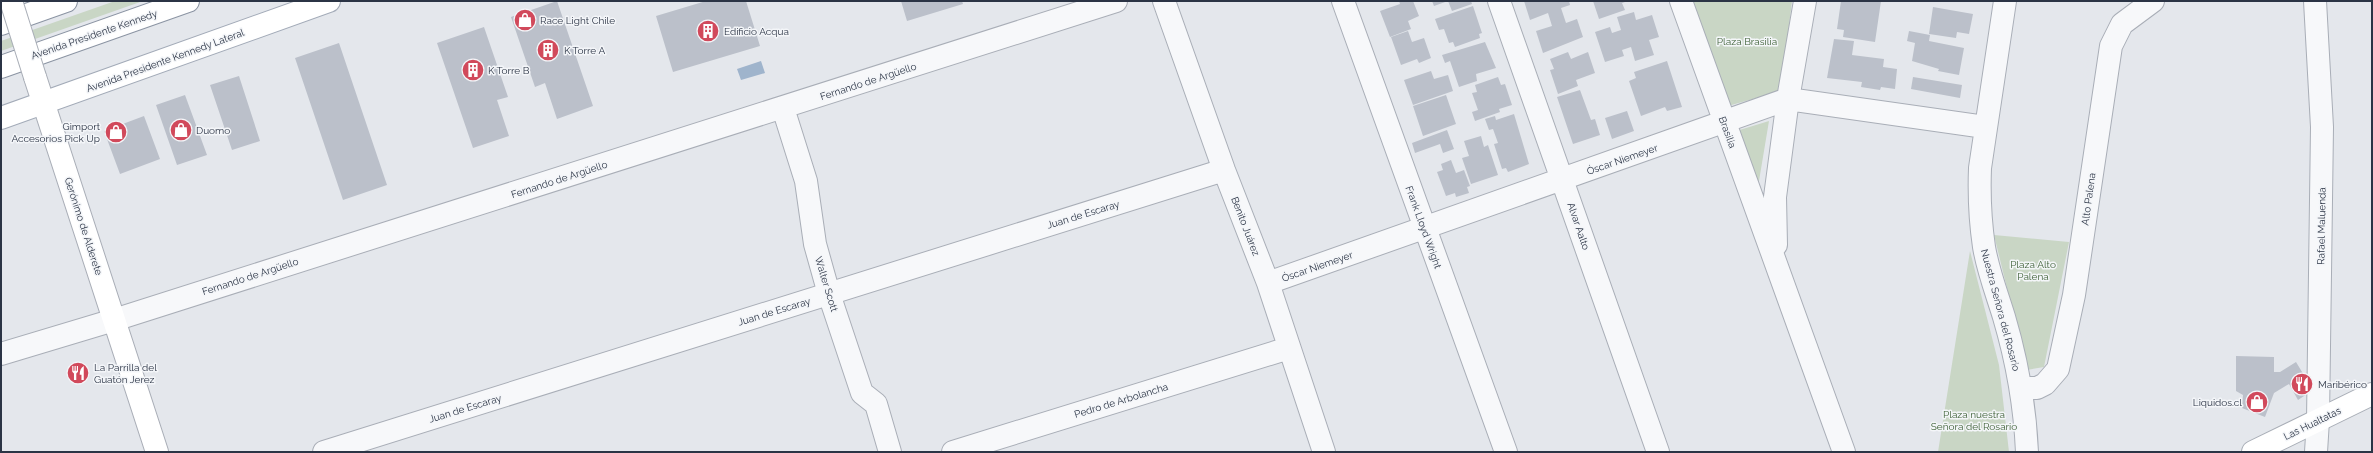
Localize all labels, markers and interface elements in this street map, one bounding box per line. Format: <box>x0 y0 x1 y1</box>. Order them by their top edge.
street label: Avenida Presidente Kennedy <box>30 7 159 61</box>
shop icon: Race Light Chile <box>512 7 538 33</box>
place label: Race Light Chile <box>540 15 615 26</box>
building icon: Edificio Acqua <box>695 18 721 44</box>
place label: Edificio Acqua <box>724 26 789 37</box>
street label: Avenida Presidente Kennedy Lateral <box>85 27 246 94</box>
park label: Plaza Brasilia <box>1717 36 1777 47</box>
building icon: K Torre A <box>535 37 561 63</box>
place label: K Torre A <box>564 45 605 56</box>
building icon: K Torre B <box>460 57 486 83</box>
street label: Fernando de Argüello <box>819 61 918 102</box>
place label: K Torre B <box>488 65 530 76</box>
street label: Brasilia <box>1717 115 1738 150</box>
shop icon: Duomo <box>168 117 194 143</box>
shop icon: Gimport Accesorios Pick Up <box>103 119 129 145</box>
place label: Gimport Accesorios Pick Up <box>11 121 101 144</box>
place label: Duomo <box>196 125 230 136</box>
street label: Óscar Niemeyer <box>1585 142 1660 177</box>
street label: Fernando de Argüello <box>510 159 609 200</box>
street label: Alto Palena <box>2079 172 2098 226</box>
street label: Gerónimo de Alderete <box>62 176 105 277</box>
street label: Frank Lloyd Wright <box>1403 184 1444 271</box>
street label: Rafael Maluenda <box>2315 187 2328 265</box>
street label: Benito Juárez <box>1229 195 1262 257</box>
street label: Juan de Escaray <box>1046 198 1121 231</box>
street label: Alvar Aalto <box>1565 201 1592 251</box>
street label: Nuestra Señora del Rosario <box>1979 248 2022 372</box>
street label: Óscar Niemeyer <box>1280 249 1355 284</box>
street label: Walter Scott <box>813 255 840 314</box>
street label: Fernando de Argüello <box>201 256 300 297</box>
park label: Plaza Alto Palena <box>2010 259 2056 282</box>
street label: Juan de Escaray <box>737 295 812 328</box>
restaurant icon: La Parrilla del Guatón Jerez <box>65 360 91 386</box>
place label: La Parrilla del Guatón Jerez <box>94 362 157 385</box>
restaurant icon: Maribérico <box>2289 371 2315 397</box>
place label: Maribérico <box>2318 379 2367 390</box>
street label: Pedro de Arbolancha <box>1073 381 1169 420</box>
shop icon: Liquidos.cl <box>2244 389 2270 415</box>
street label: Juan de Escaray <box>428 392 503 425</box>
place label: Liquidos.cl <box>2193 397 2242 408</box>
street label: Las Hualtatas <box>2282 405 2343 442</box>
park label: Plaza nuestra Señora del Rosario <box>1931 409 2017 432</box>

